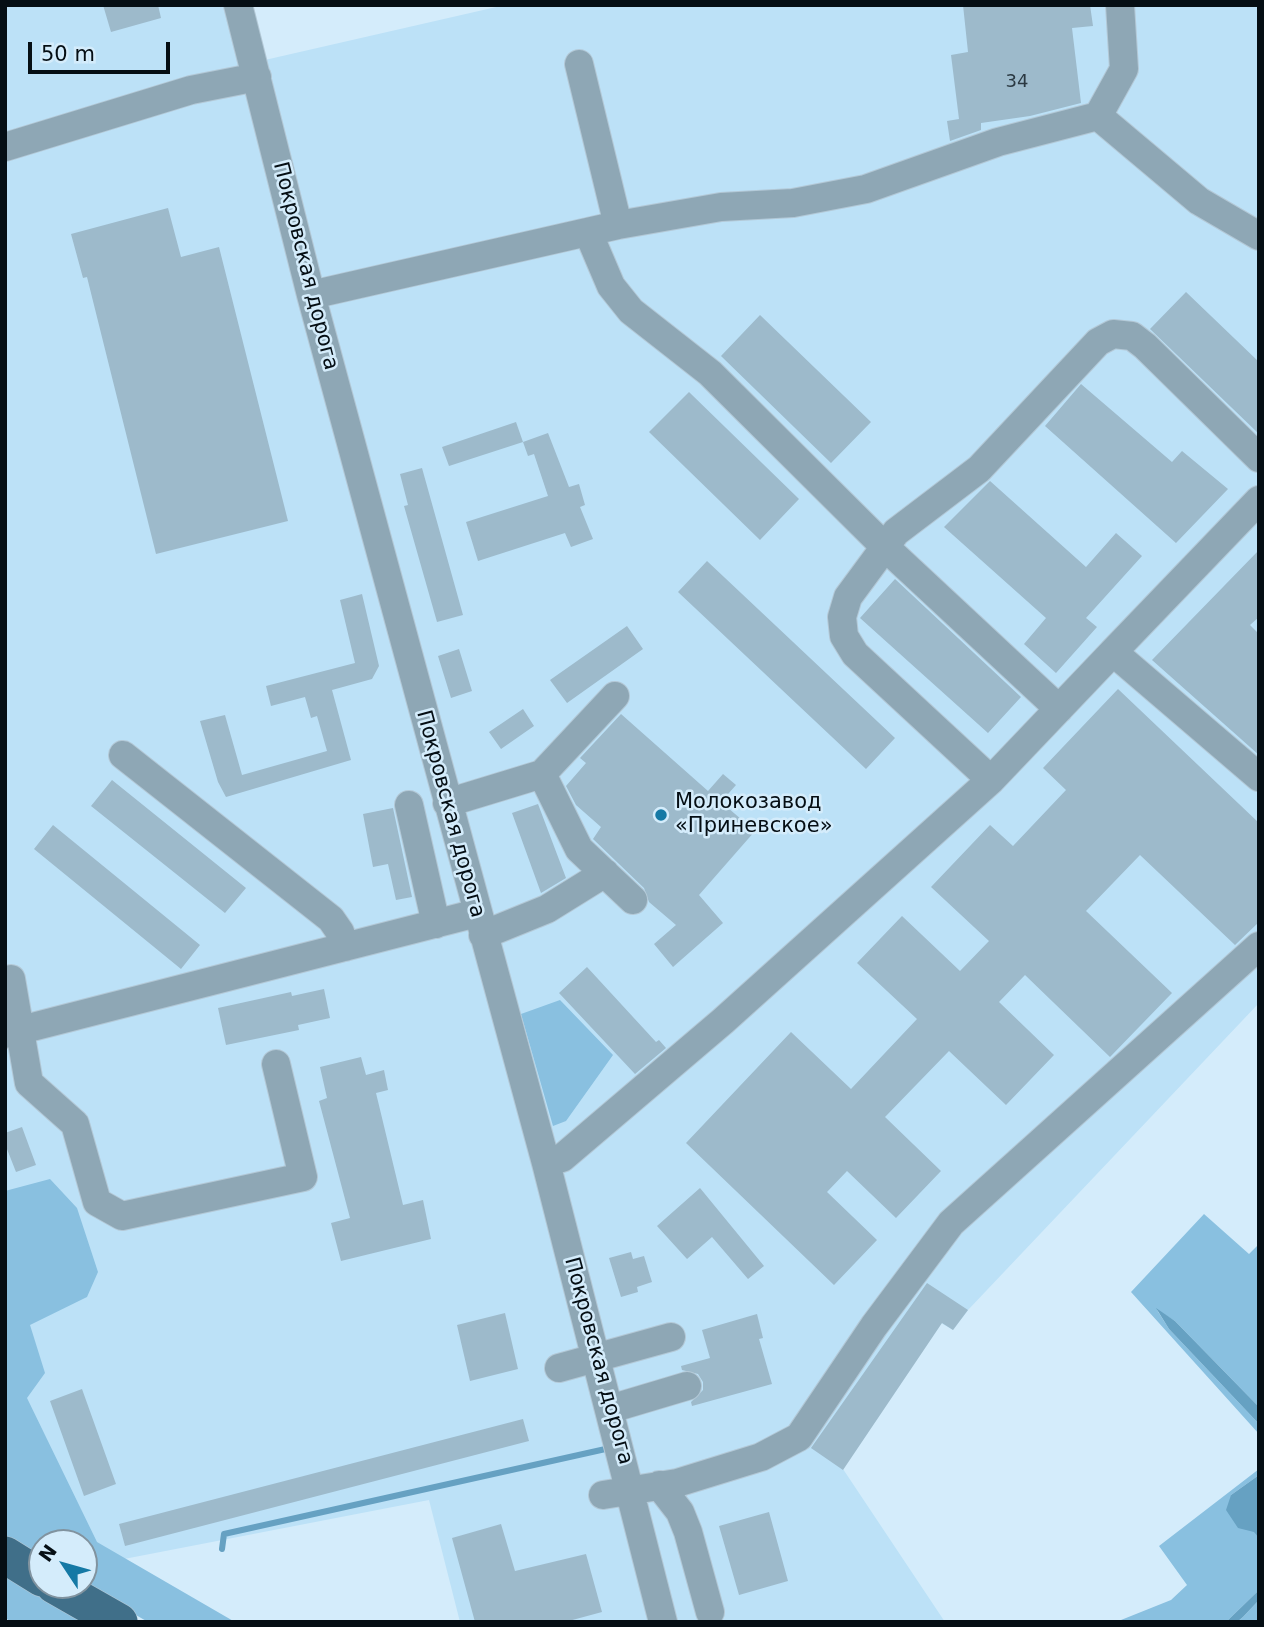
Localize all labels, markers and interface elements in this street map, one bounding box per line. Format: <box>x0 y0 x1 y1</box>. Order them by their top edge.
scale bar <box>32 28 173 72</box>
text: 50 m <box>41 42 95 66</box>
house number: 34 <box>1006 71 1028 93</box>
street label: Покровская дорога <box>267 159 343 373</box>
street label: Покровская дорога <box>410 708 490 920</box>
place label: Молокозавод «Приневское» <box>675 790 832 840</box>
marker: Молокозавод «Приневское» <box>653 807 669 823</box>
street label: Покровская дорога <box>558 1255 638 1467</box>
north arrow <box>28 1529 98 1599</box>
text: N <box>34 1540 61 1566</box>

